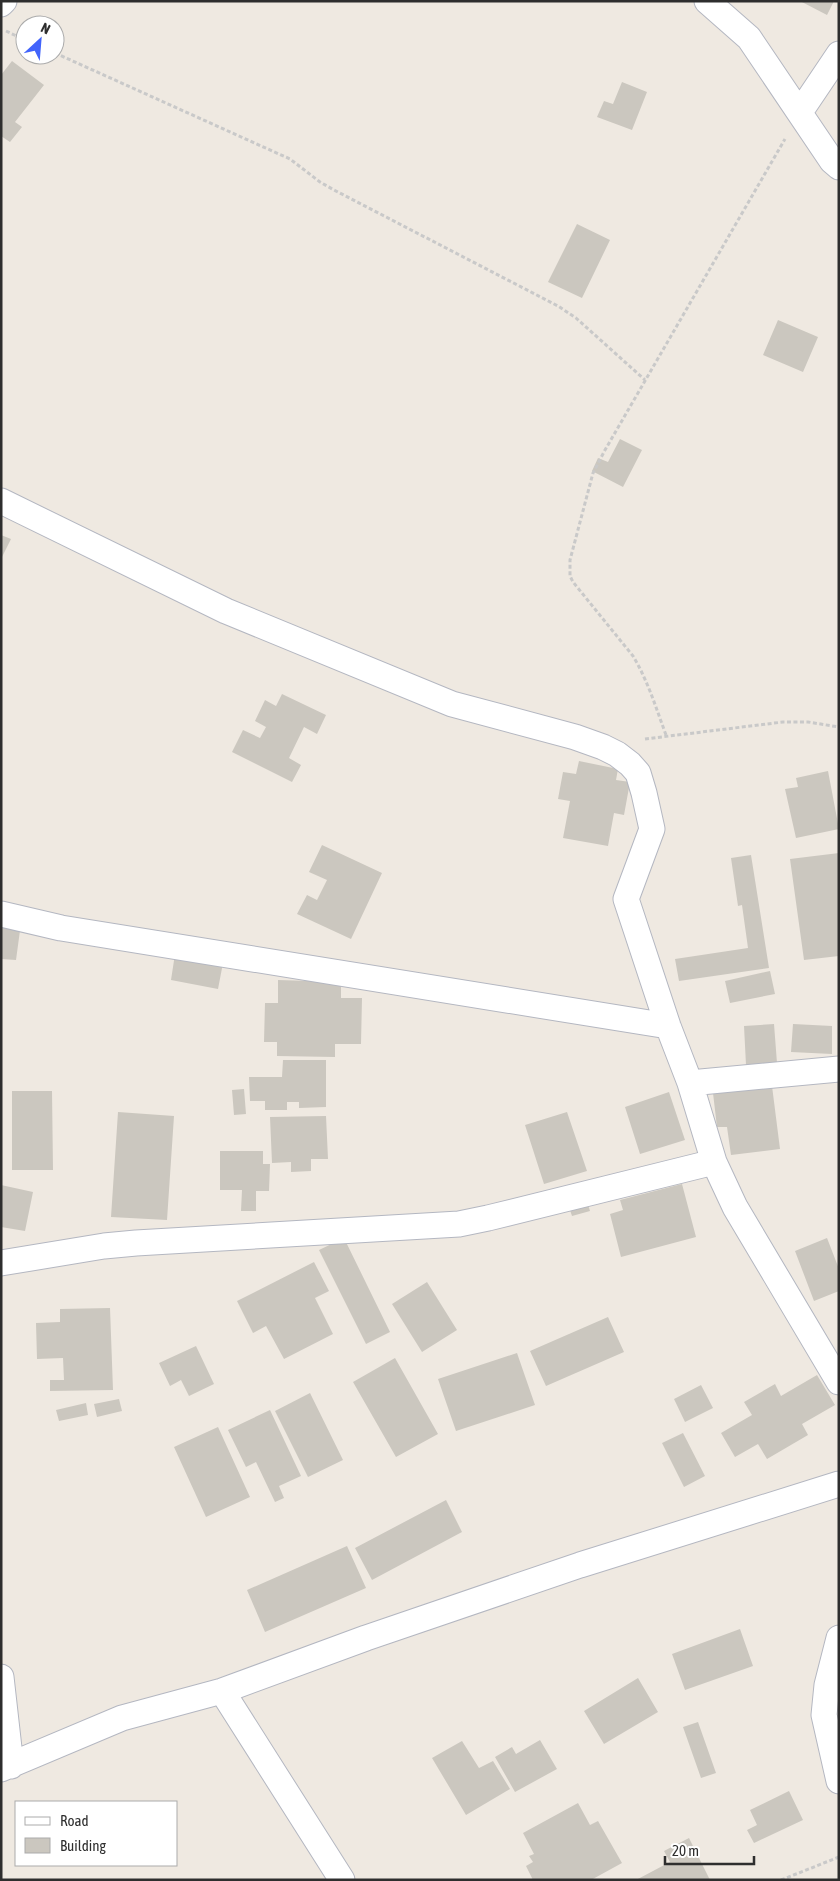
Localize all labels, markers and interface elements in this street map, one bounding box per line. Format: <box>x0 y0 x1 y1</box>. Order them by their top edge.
north arrow <box>15 15 65 65</box>
text: N <box>38 19 53 37</box>
legend <box>15 1801 178 1866</box>
text: Road <box>60 1812 89 1829</box>
scale bar <box>665 1834 754 1866</box>
text: Building <box>60 1837 106 1854</box>
text: 20 m <box>672 1842 699 1859</box>

